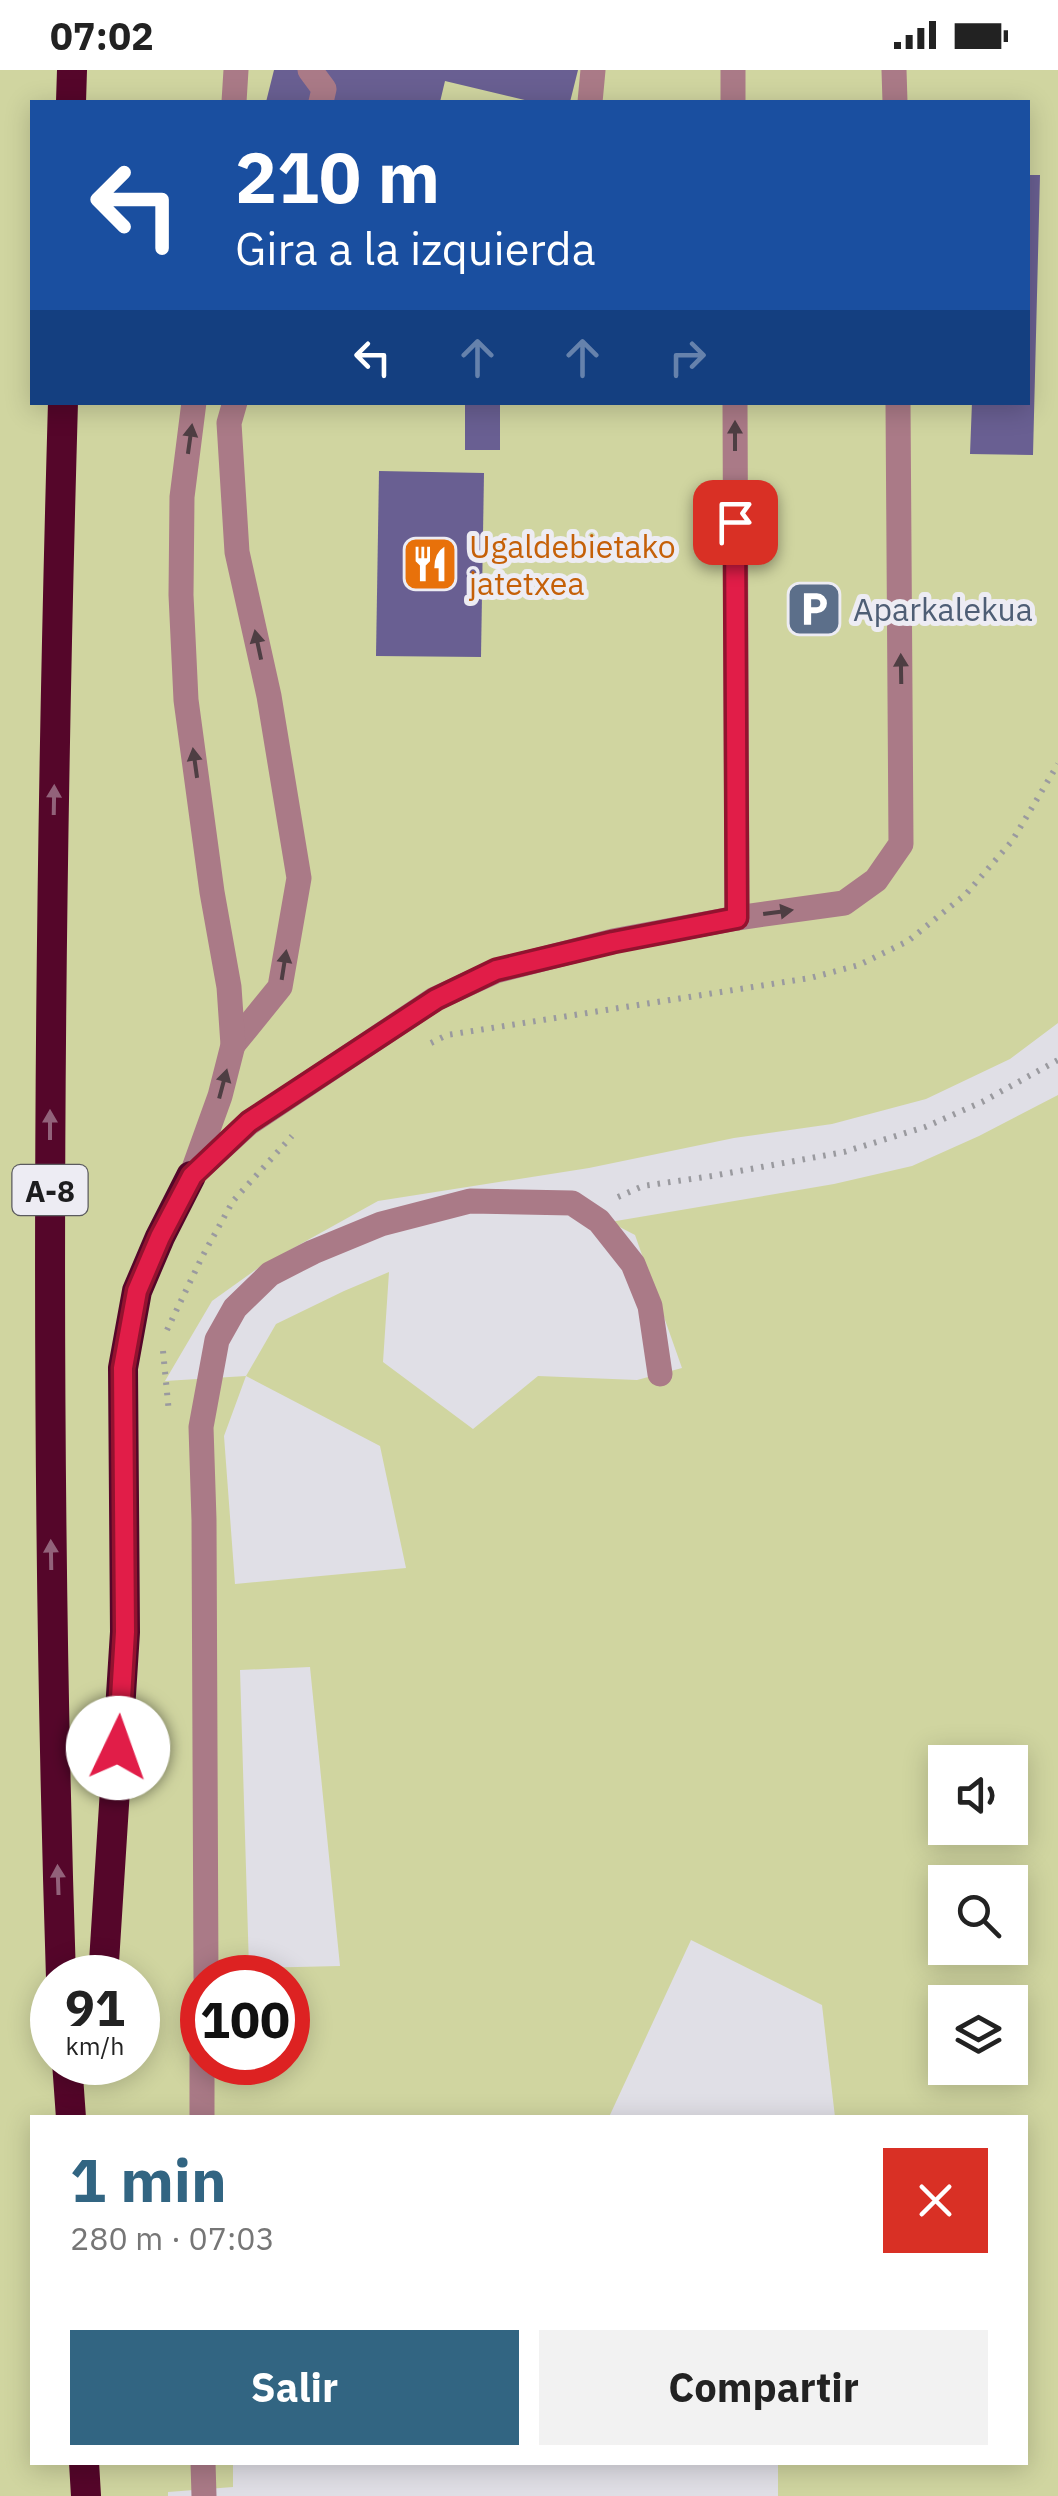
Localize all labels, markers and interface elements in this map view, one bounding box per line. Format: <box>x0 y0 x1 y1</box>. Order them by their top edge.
text: 07:02 <box>50 11 154 60</box>
text: 210 m <box>235 131 440 222</box>
icon: left <box>70 140 200 270</box>
text: Gira a la izquierda <box>235 219 596 277</box>
icon: left <box>345 330 400 385</box>
icon: ahead <box>450 330 505 385</box>
icon: ahead <box>555 330 610 385</box>
icon: right <box>660 330 715 385</box>
one-way arrow <box>727 419 743 451</box>
one-way arrow <box>182 423 198 454</box>
pin <box>693 480 778 565</box>
icon: arrive <box>708 495 763 550</box>
place label: Ugaldebietako jatetxea <box>469 525 676 604</box>
restaurant icon: Ugaldebietako jatetxea <box>400 534 460 594</box>
parking icon: Aparkalekua <box>784 579 844 639</box>
place label: Aparkalekua <box>853 588 1033 630</box>
one-way arrow <box>249 629 265 660</box>
one-way arrow <box>893 652 909 684</box>
one-way arrow <box>187 746 203 778</box>
one-way arrow <box>46 784 62 816</box>
one-way arrow <box>763 904 794 920</box>
one-way arrow <box>277 949 292 980</box>
one-way arrow <box>215 1068 231 1099</box>
one-way arrow <box>42 1109 58 1141</box>
road number: A-8 <box>12 1165 88 1215</box>
one-way arrow <box>43 1539 59 1571</box>
position arrow <box>66 1696 170 1800</box>
map controls <box>928 1745 1028 2085</box>
button: sound <box>928 1745 1028 1845</box>
one-way arrow <box>49 1864 65 1896</box>
button: search <box>928 1865 1028 1965</box>
speed limit sign: 100 <box>180 1955 310 2085</box>
text: 91 <box>65 1975 125 2040</box>
button: layers <box>928 1985 1028 2085</box>
text: km/h <box>66 2029 124 2062</box>
text: 1 min <box>70 2140 227 2219</box>
button: close <box>883 2148 988 2253</box>
text: 280 m · 07:03 <box>70 2217 275 2259</box>
button: Salir <box>70 2330 519 2445</box>
button: Compartir <box>539 2330 988 2445</box>

